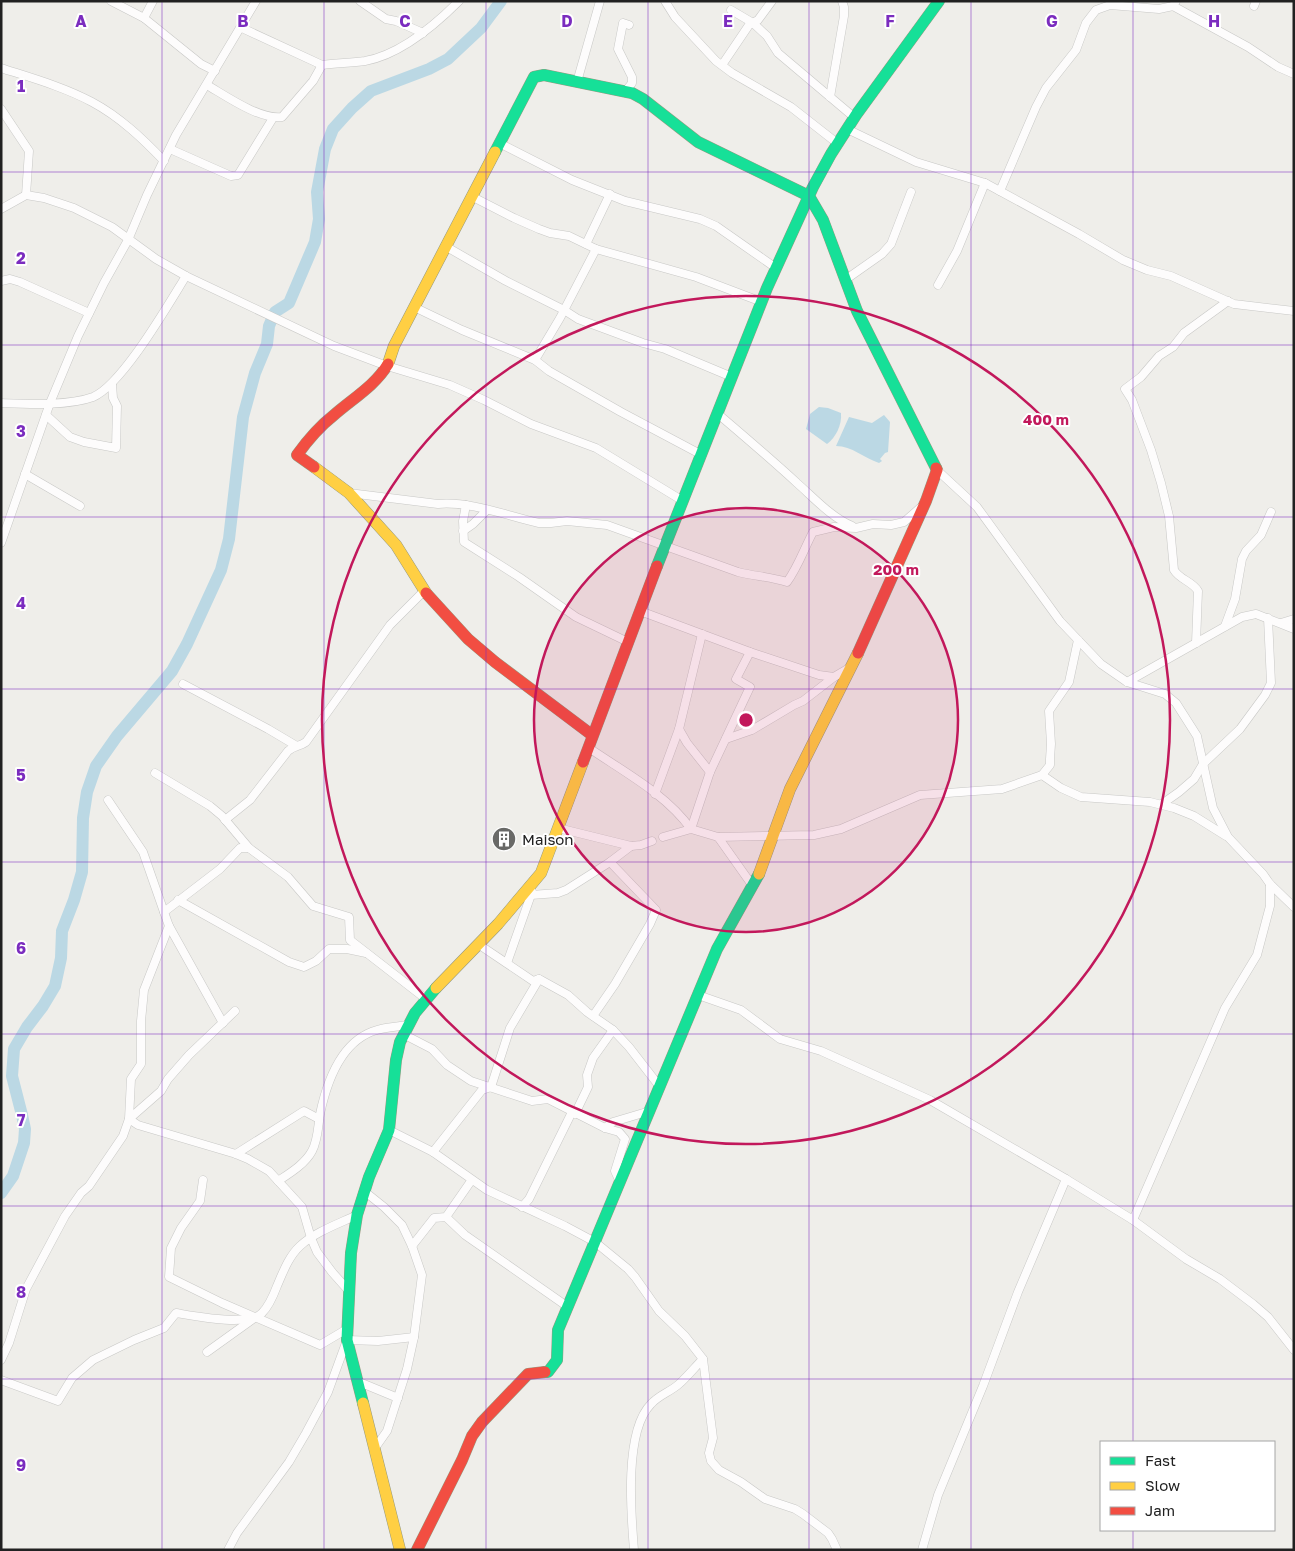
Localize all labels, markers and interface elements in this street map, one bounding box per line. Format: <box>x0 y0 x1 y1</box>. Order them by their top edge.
text: A <box>75 11 87 31</box>
text: B <box>237 11 249 31</box>
text: C <box>399 11 411 31</box>
text: D <box>561 11 573 31</box>
text: E <box>723 11 733 31</box>
text: F <box>885 11 895 31</box>
text: G <box>1046 11 1058 31</box>
text: H <box>1208 11 1220 31</box>
text: 1 <box>17 76 25 96</box>
text: 2 <box>16 248 26 268</box>
text: 400 m <box>1023 410 1069 428</box>
text: 3 <box>16 421 26 441</box>
text: 200 m <box>873 560 919 578</box>
text: 4 <box>16 593 26 613</box>
centre of rings <box>737 711 755 729</box>
text: 5 <box>16 765 26 785</box>
building icon: Maison <box>491 826 517 852</box>
place label: Maison <box>522 830 574 848</box>
text: 6 <box>16 938 26 958</box>
text: 7 <box>17 1110 26 1130</box>
text: 8 <box>16 1282 26 1302</box>
legend <box>1100 1441 1275 1531</box>
text: Fast <box>1145 1451 1176 1469</box>
text: 9 <box>16 1455 26 1475</box>
text: Slow <box>1145 1476 1180 1494</box>
text: Jam <box>1145 1501 1175 1519</box>

